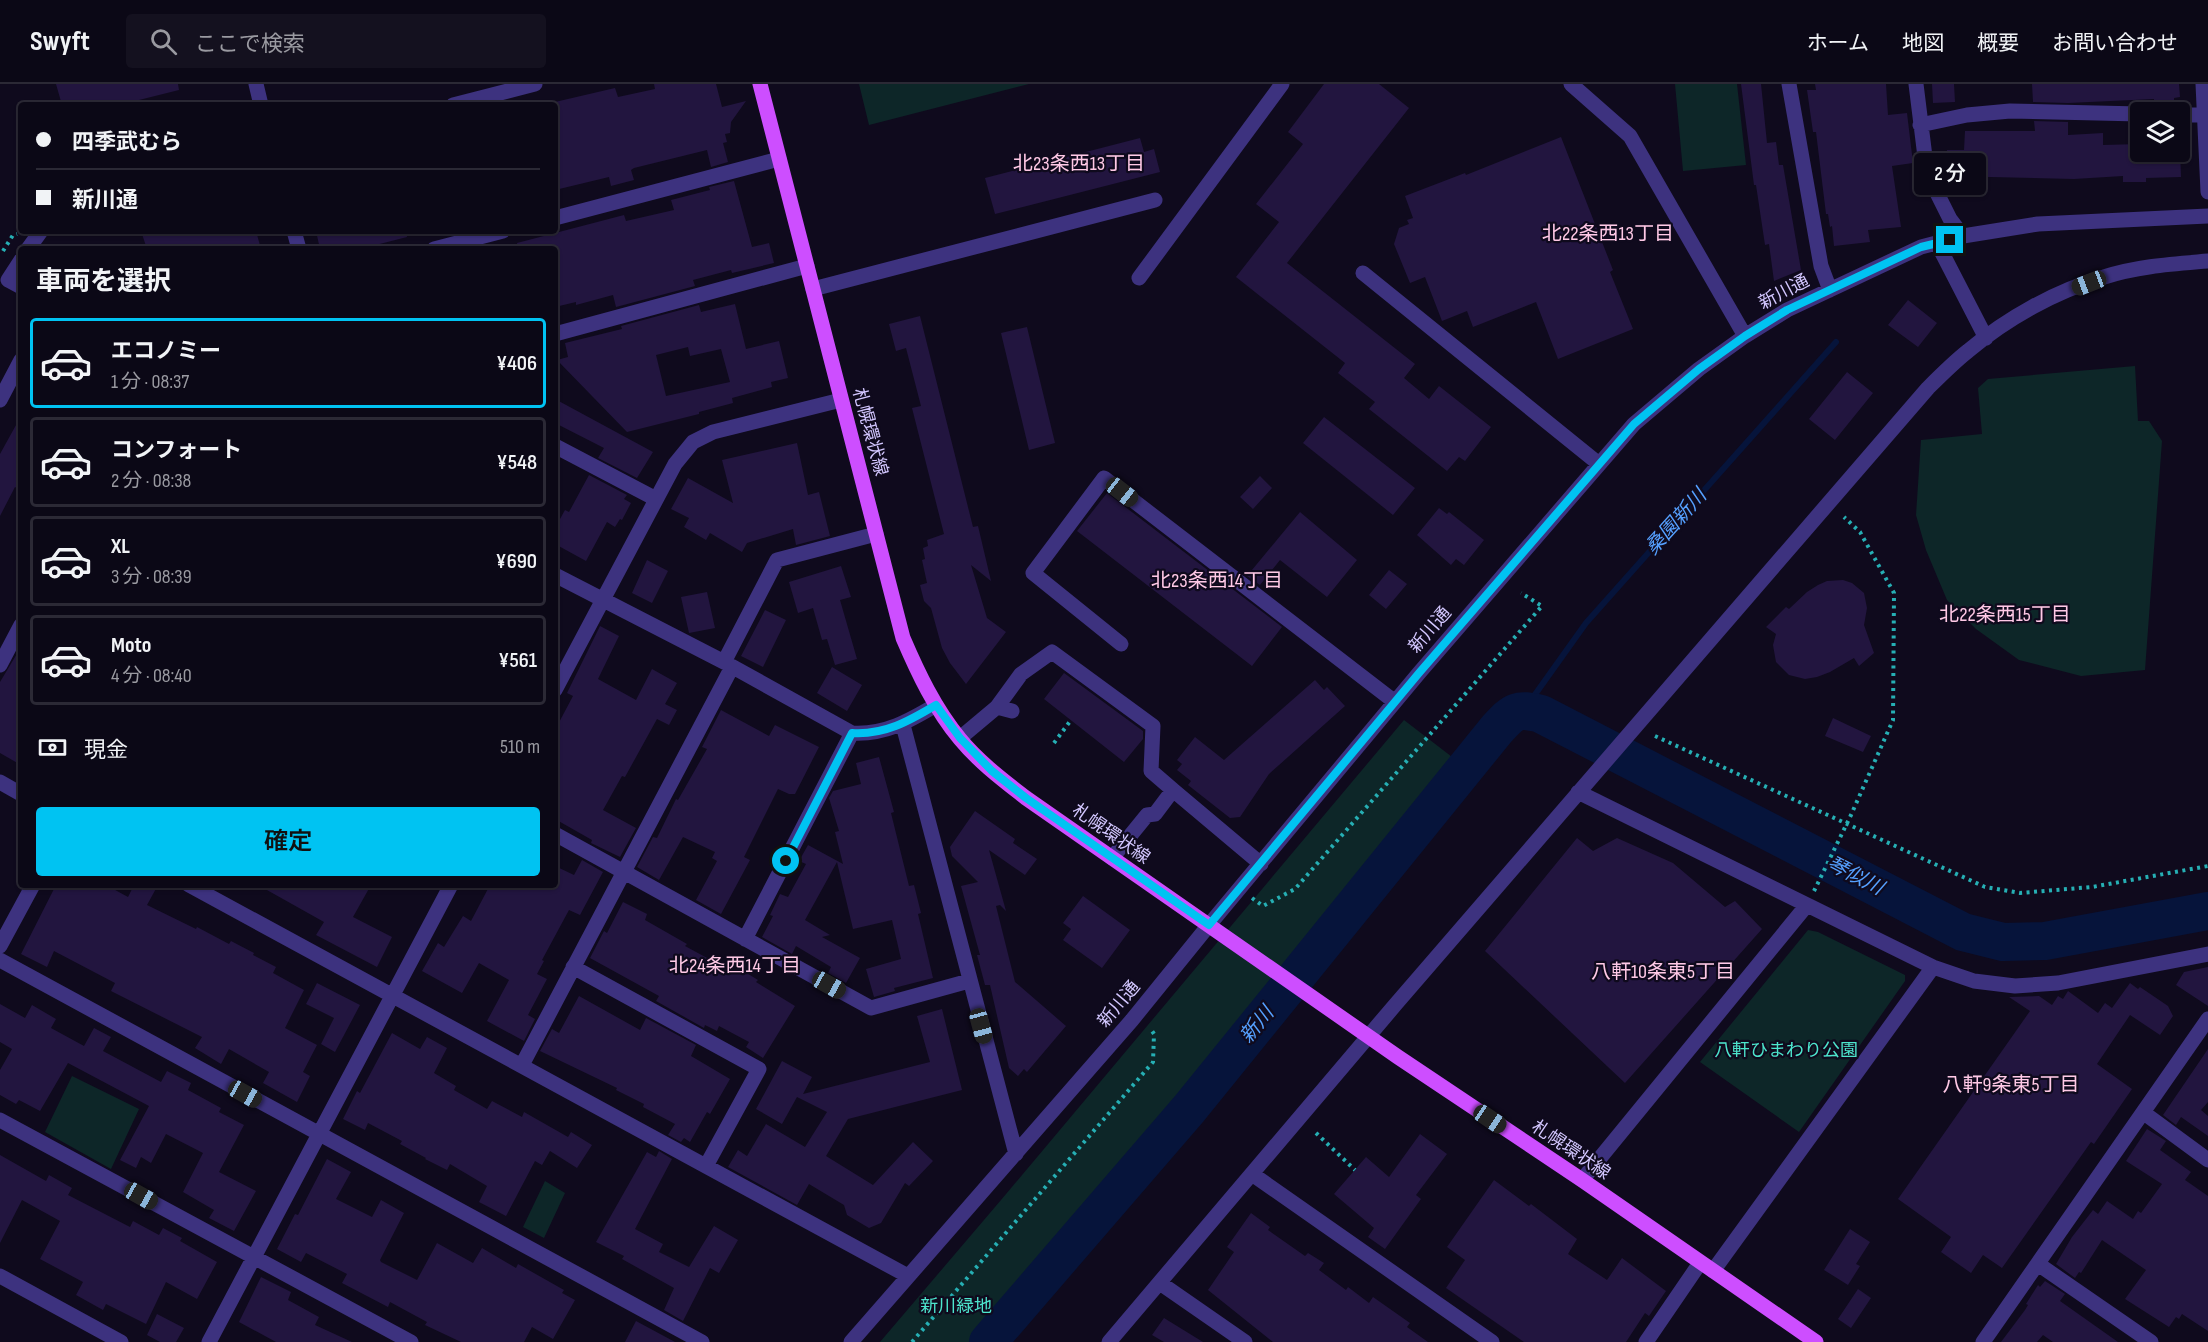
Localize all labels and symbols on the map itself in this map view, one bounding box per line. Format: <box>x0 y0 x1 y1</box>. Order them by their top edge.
district label: 北23条西13丁目 <box>1013 152 1145 176</box>
callout: 2 分 <box>1914 153 1986 195</box>
district label: 北22条西13丁目 <box>1542 222 1674 246</box>
route end <box>1936 226 1963 253</box>
car <box>2069 268 2109 298</box>
street label: 新川通 <box>1755 270 1813 314</box>
street label: 札幌環状線 <box>848 386 892 478</box>
car <box>1102 474 1142 510</box>
water label: 桑園新川 <box>1640 483 1713 560</box>
district label: 北23条西14丁目 <box>1151 569 1283 593</box>
street label: 新川通 <box>1404 603 1456 657</box>
district label: 北22条西15丁目 <box>1939 603 2071 627</box>
street label: 札幌環状線 <box>1068 800 1154 868</box>
route start <box>772 847 799 874</box>
water label: 琴似川 <box>1823 852 1889 901</box>
district label: 北24条西14丁目 <box>669 954 801 978</box>
district label: 八軒10条東5丁目 <box>1591 960 1735 984</box>
car <box>809 968 849 1002</box>
street label: 新川通 <box>1094 977 1144 1031</box>
water label: 新川 <box>1235 1000 1280 1048</box>
car <box>968 1006 994 1046</box>
park label: 八軒ひまわり公園 <box>1714 1040 1858 1061</box>
district label: 八軒9条東5丁目 <box>1943 1073 2079 1097</box>
car <box>225 1077 265 1111</box>
car <box>1470 1101 1510 1137</box>
street label: 札幌環状線 <box>1528 1116 1614 1184</box>
car <box>121 1179 161 1213</box>
park label: 新川緑地 <box>920 1296 992 1317</box>

